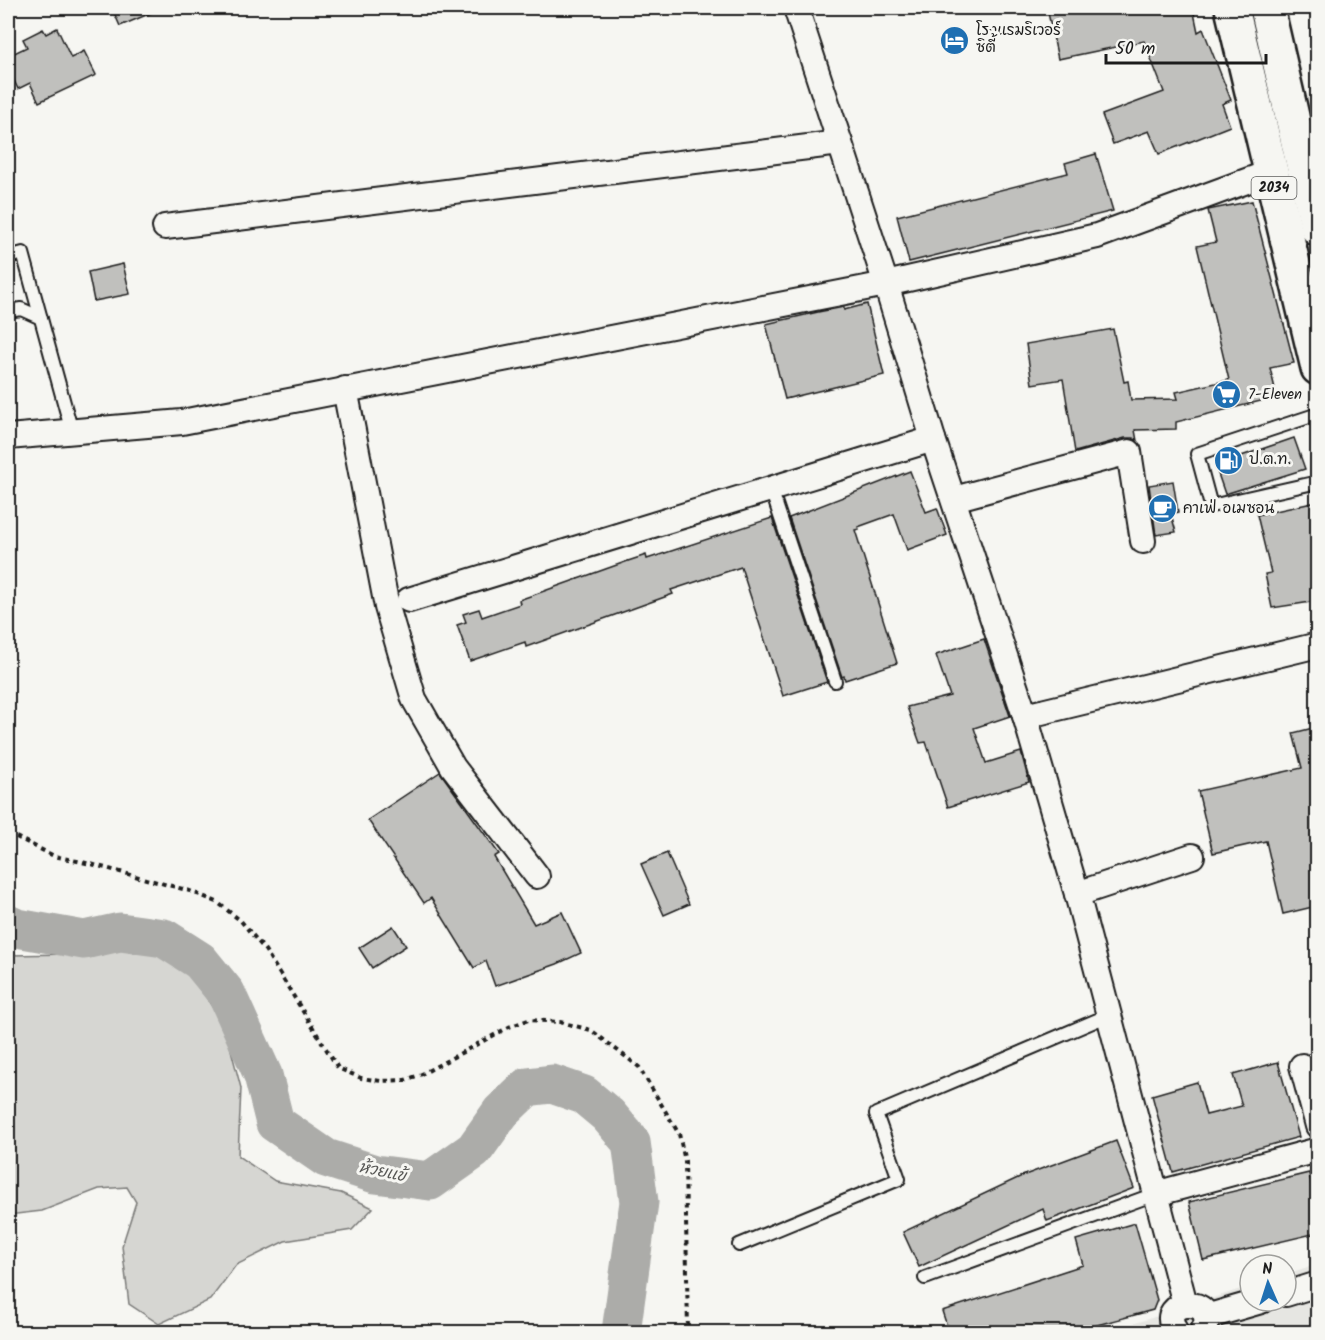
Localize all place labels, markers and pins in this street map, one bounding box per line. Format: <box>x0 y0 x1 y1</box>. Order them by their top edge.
place label: โรงแรมริเวอร์ ซิตี้ <box>976 19 1062 60</box>
hotel icon: โรงแรมริเวอร์ ซิตี้ <box>939 24 971 56</box>
supermarket icon: 7-Eleven <box>1211 379 1243 411</box>
place label: 7-Eleven <box>1248 383 1302 407</box>
fuel station icon: ป.ต.ท. <box>1212 444 1244 476</box>
place label: ป.ต.ท. <box>1249 448 1291 472</box>
cafe icon: คาเฟ่ อเมซอน <box>1146 493 1178 525</box>
place label: คาเฟ่ อเมซอน <box>1183 497 1274 521</box>

